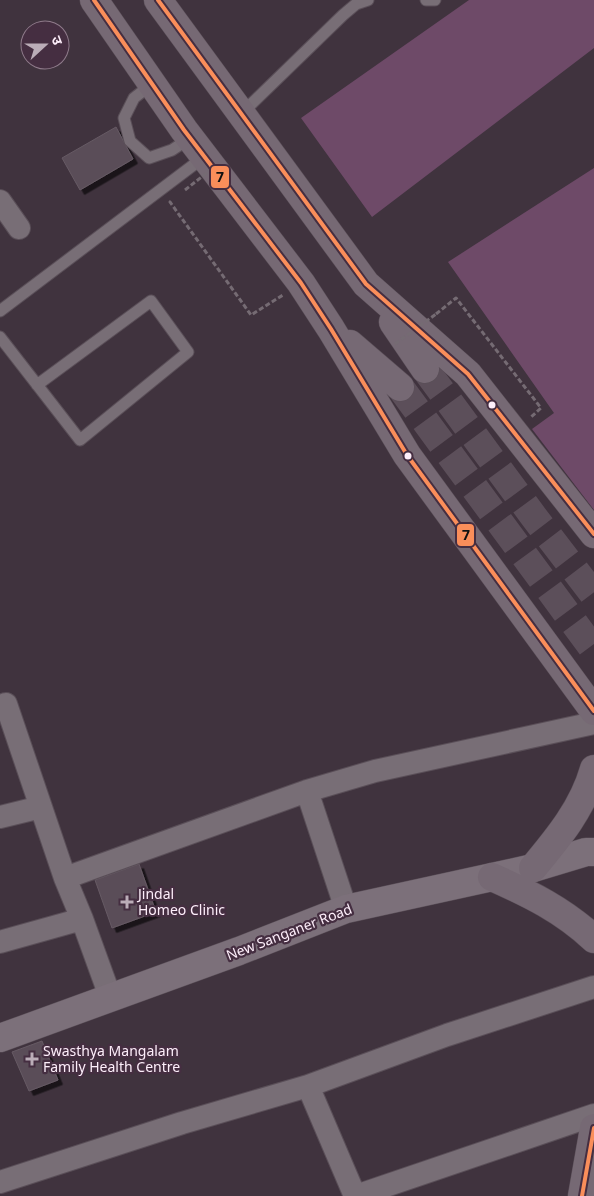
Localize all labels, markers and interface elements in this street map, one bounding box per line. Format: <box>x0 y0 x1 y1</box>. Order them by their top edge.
north arrow <box>20 20 70 70</box>
text: उ <box>47 33 68 48</box>
line badge: 7 <box>210 165 230 189</box>
text: 7 <box>216 167 224 186</box>
unlabelled marker <box>487 400 497 410</box>
unlabelled marker <box>403 451 413 461</box>
line badge: 7 <box>456 523 475 547</box>
text: 7 <box>462 525 470 544</box>
place label: Jindal Homeo Clinic <box>136 884 225 919</box>
marker: Jindal Homeo Clinic <box>120 895 134 909</box>
street label: New Sanganer Road <box>223 899 354 964</box>
place label: Swasthya Mangalam Family Health Centre <box>43 1041 180 1076</box>
marker: Swasthya Mangalam Family Health Centre <box>25 1052 39 1066</box>

